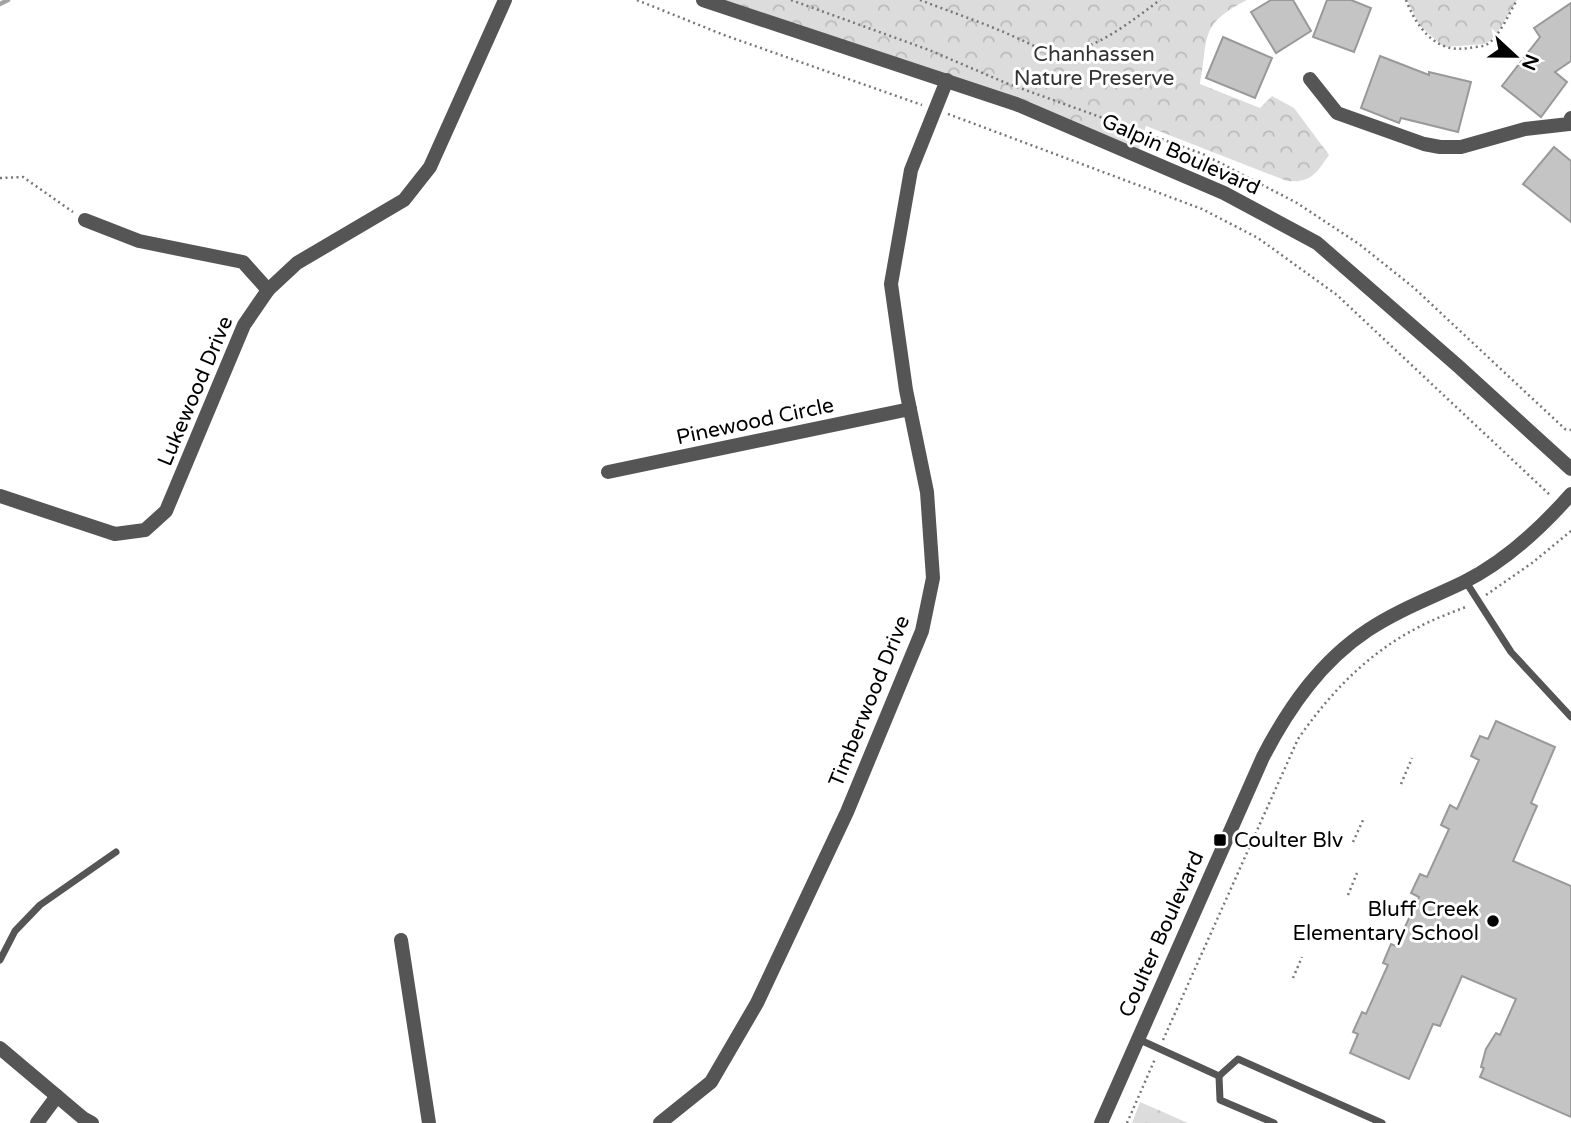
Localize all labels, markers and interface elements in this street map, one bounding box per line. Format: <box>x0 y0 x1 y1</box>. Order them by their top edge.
north arrow <box>1480 21 1550 91</box>
park label: Chanhassen Nature Preserve <box>1014 42 1174 91</box>
text: N <box>1517 51 1543 73</box>
street label: Galpin Boulevard <box>1098 108 1264 201</box>
street label: Lukewood Drive <box>153 312 238 470</box>
street label: Pinewood Circle <box>674 393 836 450</box>
street label: Timberwood Drive <box>824 612 915 791</box>
place label: Coulter Blv <box>1234 828 1343 853</box>
marker: Coulter Blv <box>1212 832 1228 848</box>
street label: Coulter Boulevard <box>1114 847 1209 1021</box>
place label: Bluff Creek Elementary School <box>1292 897 1479 946</box>
marker: Bluff Creek Elementary School <box>1485 913 1501 929</box>

